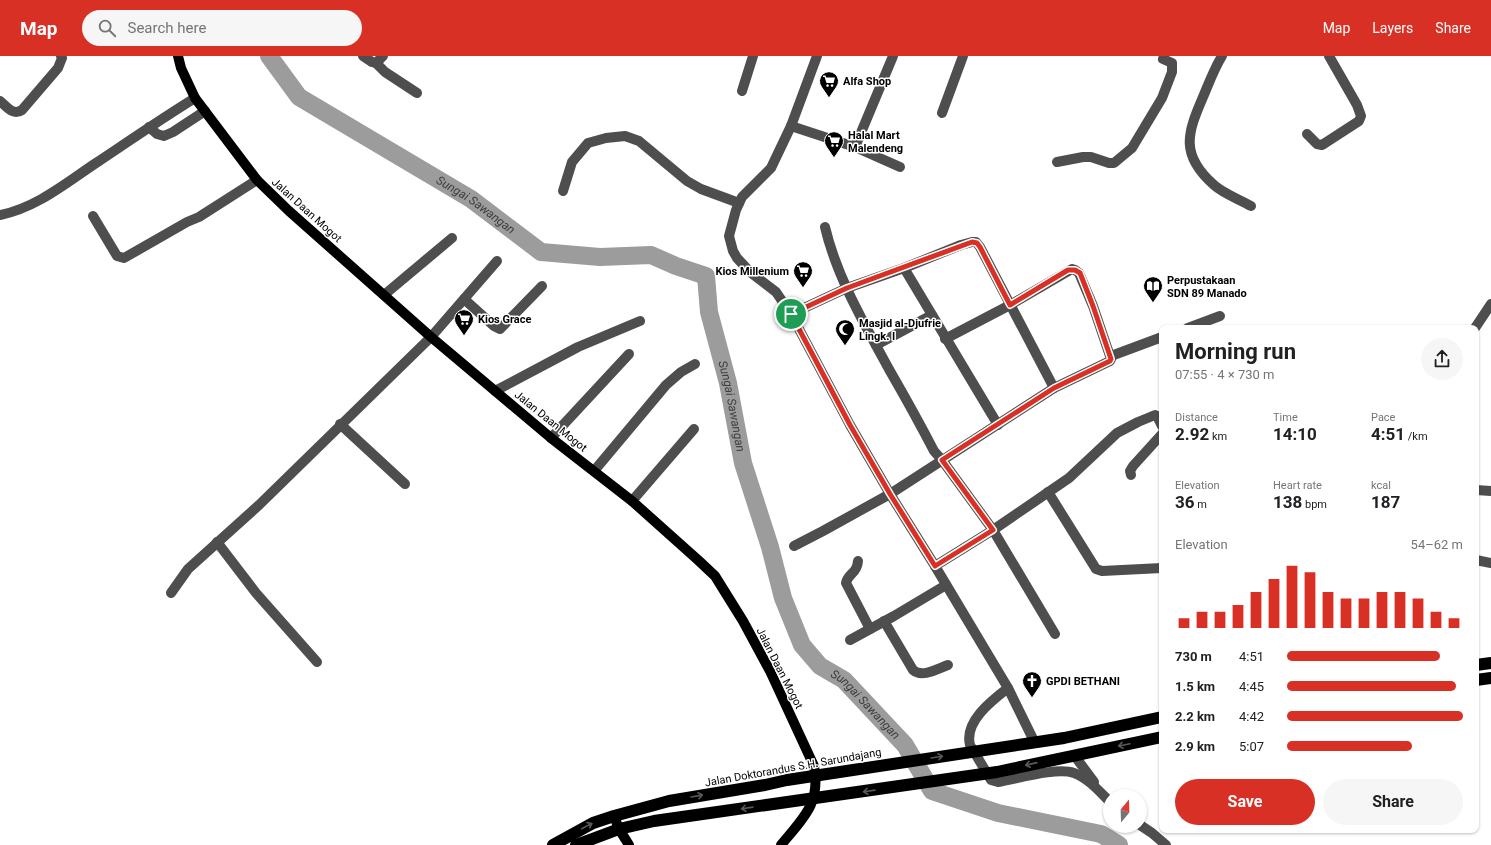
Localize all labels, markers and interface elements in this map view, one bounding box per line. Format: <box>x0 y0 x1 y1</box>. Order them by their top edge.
search box <box>82 10 362 46</box>
text: Map <box>20 17 58 40</box>
icon: search <box>96 17 118 39</box>
text: Search here <box>128 19 206 37</box>
text: Map <box>1323 20 1350 36</box>
text: Layers <box>1372 20 1413 36</box>
text: Share <box>1435 20 1471 36</box>
supermarket icon: Alfa Shop <box>818 70 840 98</box>
place label: Alfa Shop <box>843 75 891 88</box>
place label: Halal Mart Malendeng <box>848 129 903 155</box>
supermarket icon: Halal Mart Malendeng <box>823 130 845 158</box>
water label: Sungai Sawangan <box>434 173 518 237</box>
street label: Jalan Daan Mogot <box>269 176 345 245</box>
supermarket icon: Kios Millenium <box>792 260 814 288</box>
place label: Kios Millenium <box>715 265 789 278</box>
place label: Perpustakaan SDN 89 Manado <box>1167 274 1247 300</box>
library icon: Perpustakaan SDN 89 Manado <box>1142 275 1164 303</box>
pin <box>774 297 808 331</box>
icon: arrive <box>780 303 802 325</box>
supermarket icon: Kios Grace <box>453 308 475 336</box>
place label: Kios Grace <box>478 313 531 326</box>
place label: Masjid al-Djufrie Lingk. I <box>859 317 941 343</box>
mosque icon: Masjid al-Djufrie Lingk. I <box>834 318 856 346</box>
button: share <box>1421 338 1463 380</box>
text: Morning run <box>1175 339 1296 364</box>
water label: Sungai Sawangan <box>715 359 748 453</box>
text: 07:55 · 4 × 730 m <box>1175 367 1274 382</box>
street label: Jalan Daan Mogot <box>512 388 590 455</box>
text: Distance <box>1175 411 1218 424</box>
text: Time <box>1273 411 1298 424</box>
text: Pace <box>1371 411 1395 424</box>
text: 2.92 <box>1175 424 1209 444</box>
text: 14:10 <box>1273 424 1317 444</box>
text: 4:51 <box>1371 424 1405 444</box>
text: km <box>1209 430 1227 443</box>
text: /km <box>1405 430 1428 443</box>
text: Elevation <box>1175 479 1220 492</box>
text: Heart rate <box>1273 479 1322 492</box>
text: kcal <box>1371 479 1391 492</box>
text: 36 <box>1175 492 1195 512</box>
text: 138 <box>1273 492 1302 512</box>
text: 187 <box>1371 492 1400 512</box>
text: m <box>1195 498 1207 511</box>
text: bpm <box>1302 498 1327 511</box>
text: Elevation <box>1175 537 1228 552</box>
text: 54–62 m <box>1411 537 1463 552</box>
street label: Jalan Daan Mogot <box>753 625 806 711</box>
text: 730 m <box>1175 649 1212 664</box>
text: 4:51 <box>1239 649 1264 664</box>
water label: Sungai Sawangan <box>828 667 903 742</box>
church icon: GPDI BETHANI <box>1021 670 1043 698</box>
place label: GPDI BETHANI <box>1046 675 1120 688</box>
text: 1.5 km <box>1175 679 1215 694</box>
text: 4:45 <box>1239 679 1264 694</box>
text: 2.2 km <box>1175 709 1215 724</box>
text: 4:42 <box>1239 709 1264 724</box>
text: 2.9 km <box>1175 739 1215 754</box>
text: 5:07 <box>1239 739 1264 754</box>
one-way arrow <box>1118 742 1131 750</box>
street label: Jalan Doktorandus S.H. Sarundajang <box>704 746 882 789</box>
one-way arrow <box>930 753 943 761</box>
one-way arrow <box>1025 761 1038 769</box>
button: Save <box>1175 779 1315 825</box>
button: Share <box>1323 779 1463 825</box>
one-way arrow <box>862 787 875 795</box>
north arrow <box>1103 789 1147 833</box>
map controls <box>1103 789 1147 833</box>
one-way arrow <box>690 792 703 800</box>
one-way arrow <box>741 804 754 812</box>
one-way arrow <box>581 822 593 830</box>

